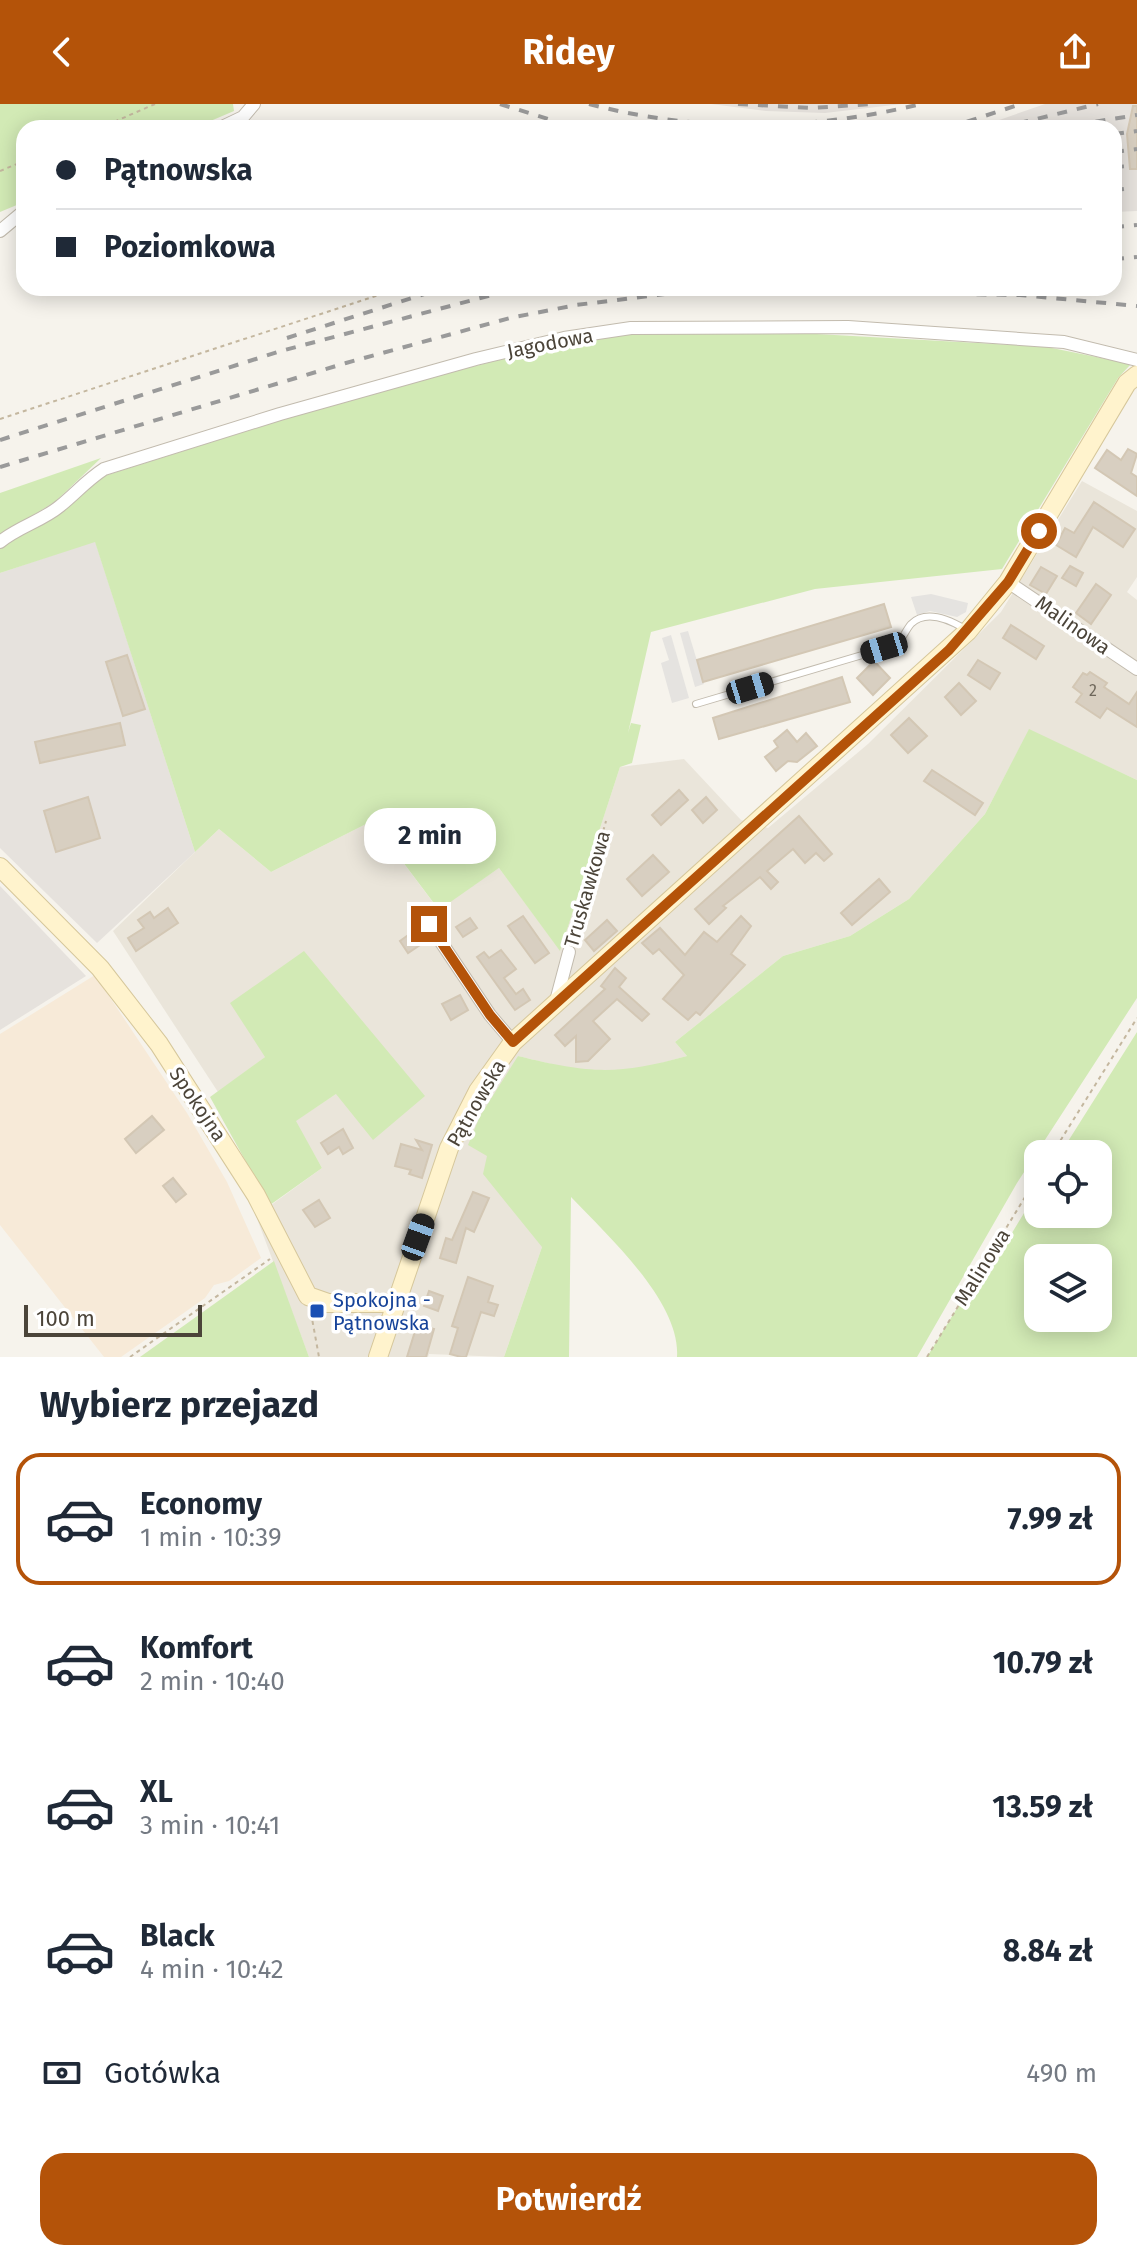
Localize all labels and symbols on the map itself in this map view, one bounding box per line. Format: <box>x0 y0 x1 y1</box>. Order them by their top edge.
street label: Jagodowa <box>505 323 595 363</box>
route start <box>1021 513 1057 549</box>
street label: Malinowa <box>1031 590 1115 660</box>
car <box>858 630 910 666</box>
car <box>724 670 776 706</box>
house number: 2 <box>1089 681 1097 700</box>
callout: 2 min <box>363 808 495 864</box>
street label: Truskawkowa <box>559 828 615 950</box>
route end <box>411 906 447 942</box>
street label: Pątnowska <box>441 1055 511 1151</box>
street label: Spokojna <box>164 1062 232 1146</box>
car <box>399 1210 437 1264</box>
street label: Malinowa <box>949 1224 1015 1310</box>
place label: Spokojna - Pątnowska <box>333 1288 431 1335</box>
scale bar <box>24 1301 202 1337</box>
marker: Spokojna - Pątnowska <box>308 1302 326 1320</box>

